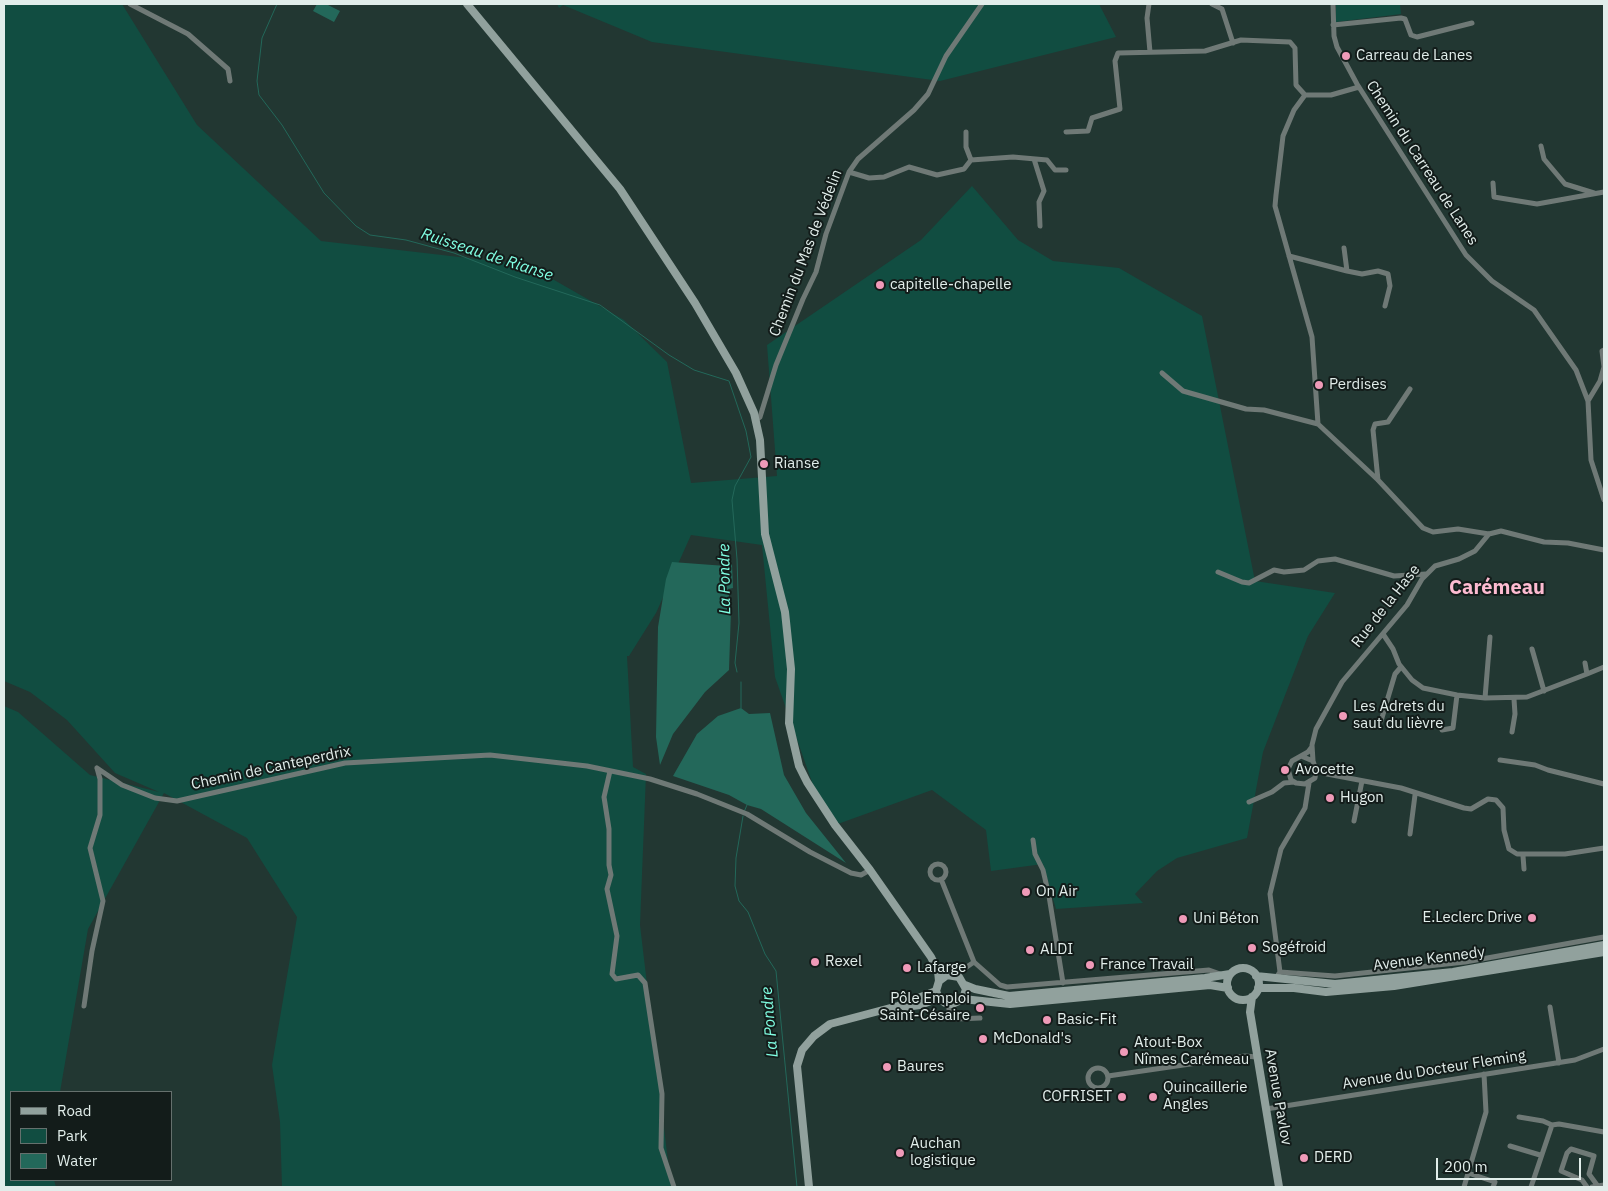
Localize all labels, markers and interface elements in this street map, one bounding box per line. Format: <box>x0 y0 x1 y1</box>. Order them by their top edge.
place label: Carreau de Lanes <box>1356 47 1473 65</box>
marker: Carreau de Lanes <box>1340 50 1352 62</box>
street label: Chemin du Carreau de Lanes <box>1362 77 1482 249</box>
street label: Chemin du Mas de Védelin <box>766 167 846 339</box>
water label: Ruisseau de Rianse <box>419 225 555 285</box>
place label: capitelle-chapelle <box>890 276 1011 294</box>
marker: capitelle-chapelle <box>874 279 886 291</box>
place label: Perdises <box>1329 376 1387 394</box>
marker: Perdises <box>1313 379 1325 391</box>
place label: Rianse <box>774 455 819 473</box>
marker: Rianse <box>758 458 770 470</box>
water label: La Pondre <box>715 543 735 615</box>
street label: Rue de la Hase <box>1348 561 1424 651</box>
district label: Carémeau <box>1449 576 1545 600</box>
place label: Les Adrets du saut du lièvre <box>1353 698 1445 733</box>
marker: Les Adrets du saut du lièvre <box>1337 710 1349 722</box>
street label: Chemin de Canteperdrix <box>190 742 352 794</box>
place label: Avocette <box>1295 761 1354 779</box>
marker: Avocette <box>1279 764 1291 776</box>
place label: Hugon <box>1340 789 1384 807</box>
marker: Hugon <box>1324 792 1336 804</box>
place label: On Air <box>1036 883 1078 901</box>
marker: On Air <box>1020 886 1032 898</box>
place label: E.Leclerc Drive <box>1422 909 1522 927</box>
place label: Uni Béton <box>1193 910 1259 928</box>
marker: E.Leclerc Drive <box>1526 912 1538 924</box>
marker: Uni Béton <box>1177 913 1189 925</box>
place label: Sogéfroid <box>1262 939 1326 957</box>
place label: ALDI <box>1040 941 1073 959</box>
marker: Sogéfroid <box>1246 942 1258 954</box>
street label: Avenue Kennedy <box>1372 943 1486 975</box>
marker: ALDI <box>1024 944 1036 956</box>
place label: Rexel <box>825 953 862 971</box>
marker: Rexel <box>809 956 821 968</box>
place label: France Travail <box>1100 956 1194 974</box>
place label: Lafarge <box>917 959 967 977</box>
marker: France Travail <box>1084 959 1096 971</box>
marker: Lafarge <box>901 962 913 974</box>
water label: La Pondre <box>757 986 783 1058</box>
place label: Pôle Emploi Saint-Césaire <box>880 990 970 1025</box>
marker: Pôle Emploi Saint-Césaire <box>974 1002 986 1014</box>
place label: Basic-Fit <box>1057 1011 1117 1029</box>
marker: Basic-Fit <box>1041 1014 1053 1026</box>
place label: McDonald's <box>993 1030 1071 1048</box>
marker: McDonald's <box>977 1033 989 1045</box>
place label: Atout-Box Nîmes Carémeau <box>1134 1034 1249 1069</box>
marker: Atout-Box Nîmes Carémeau <box>1118 1046 1130 1058</box>
street label: Avenue Pavlov <box>1261 1047 1295 1147</box>
street label: Avenue du Docteur Fleming <box>1341 1047 1527 1093</box>
place label: Baures <box>897 1058 944 1076</box>
marker: Baures <box>881 1061 893 1073</box>
place label: Quincaillerie Angles <box>1163 1079 1248 1114</box>
place label: COFRISET <box>1042 1088 1112 1106</box>
legend <box>10 1091 172 1181</box>
marker: COFRISET <box>1116 1091 1128 1103</box>
marker: Quincaillerie Angles <box>1147 1091 1159 1103</box>
text: Road <box>57 1101 92 1120</box>
text: Park <box>57 1126 87 1145</box>
place label: Auchan logistique <box>910 1135 976 1170</box>
marker: Auchan logistique <box>894 1147 906 1159</box>
scale bar <box>1438 1148 1583 1180</box>
place label: DERD <box>1314 1149 1352 1167</box>
text: Water <box>57 1151 97 1170</box>
marker: DERD <box>1298 1152 1310 1164</box>
text: 200 m <box>1444 1157 1488 1176</box>

